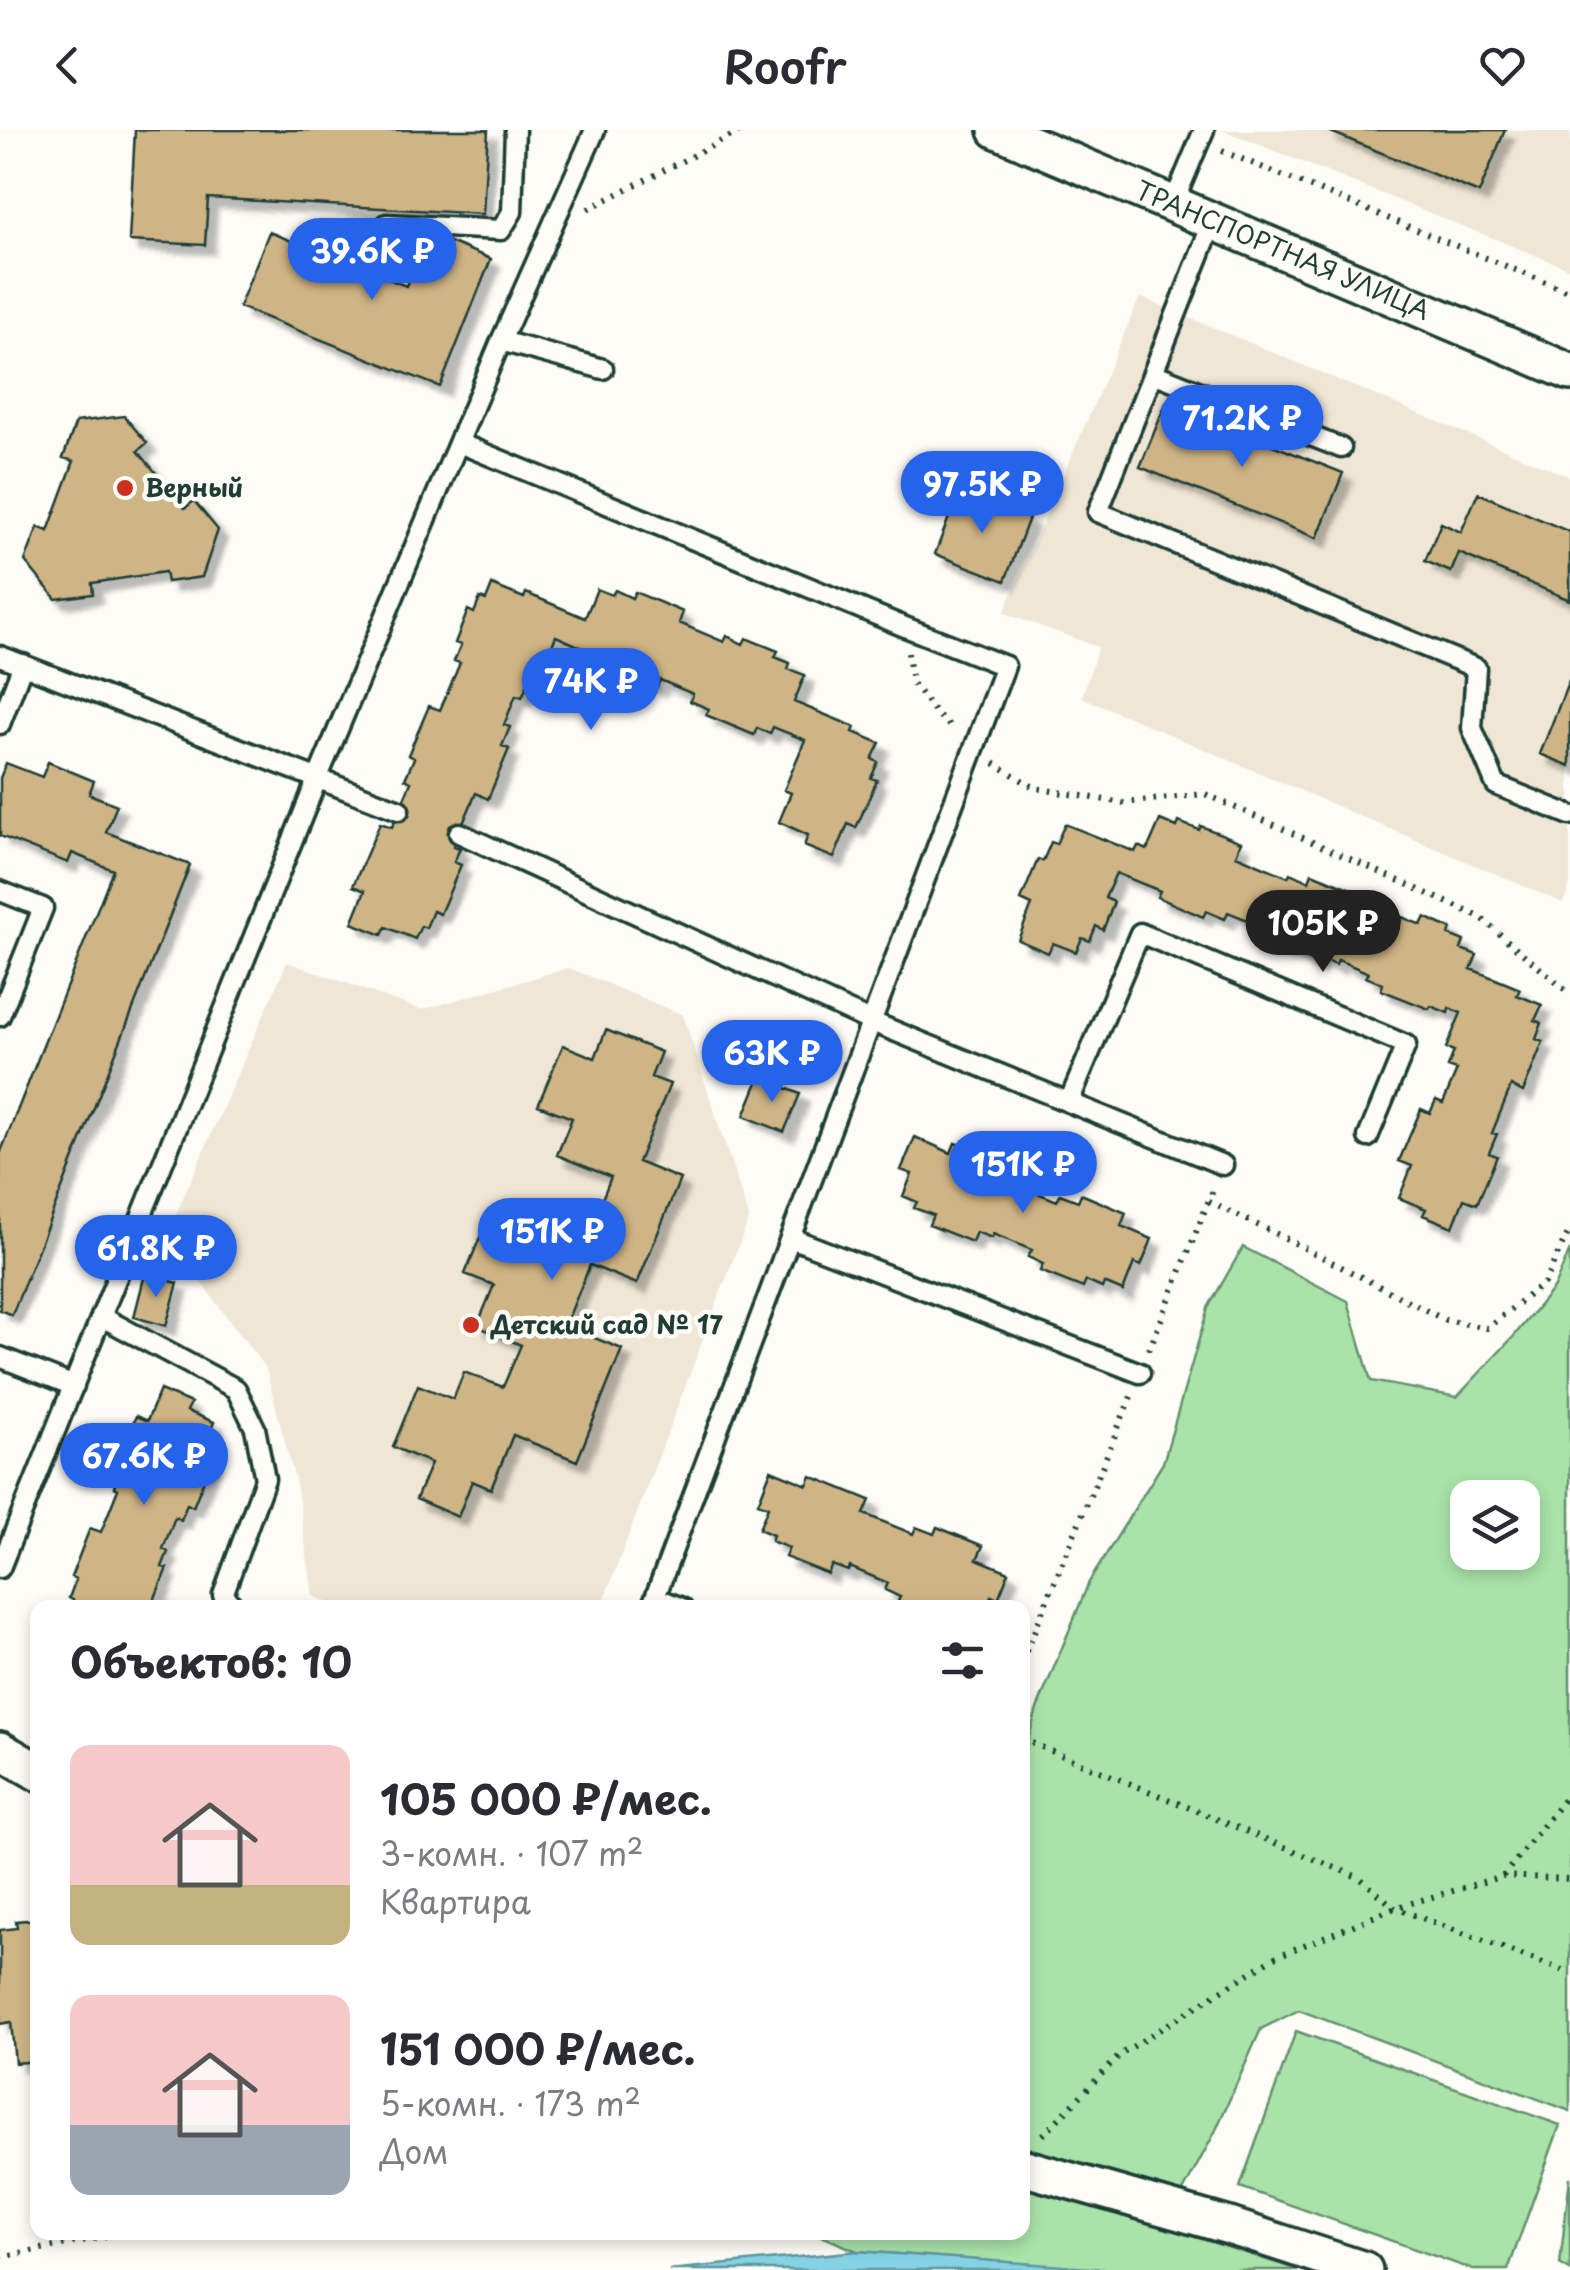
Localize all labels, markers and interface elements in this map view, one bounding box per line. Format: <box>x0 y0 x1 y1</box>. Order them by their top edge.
text: Roofr <box>723 31 847 99</box>
icon: back <box>40 38 95 93</box>
icon: heart <box>1475 38 1530 93</box>
street label: ТРАНСПОРТНАЯ УЛИЦА <box>1130 171 1436 329</box>
pin: 39.6K ₽ <box>280 218 464 303</box>
text: 39.6K ₽ <box>310 226 434 274</box>
pin: 71.2K ₽ <box>1150 385 1334 470</box>
text: 71.2K ₽ <box>1182 393 1302 441</box>
pin: 97.5K ₽ <box>890 451 1074 536</box>
text: 97.5K ₽ <box>923 459 1041 507</box>
place label: Верный <box>145 468 243 506</box>
marker: Верный <box>114 477 136 499</box>
pin: 74K ₽ <box>521 648 661 733</box>
text: 74K ₽ <box>544 656 638 704</box>
pin: 105K ₽ <box>1242 890 1404 975</box>
text: 105K ₽ <box>1268 898 1378 946</box>
pin: 63K ₽ <box>702 1020 842 1105</box>
text: 63K ₽ <box>724 1028 820 1076</box>
pin: 151K ₽ <box>942 1131 1104 1216</box>
text: 151K ₽ <box>971 1139 1075 1187</box>
pin: 151K ₽ <box>471 1198 633 1283</box>
text: 151K ₽ <box>500 1206 604 1254</box>
pin: 61.8K ₽ <box>64 1215 248 1300</box>
text: 61.8K ₽ <box>97 1223 215 1271</box>
place label: Детский сад № 17 <box>490 1305 724 1343</box>
marker: Детский сад № 17 <box>460 1314 482 1336</box>
pin: 67.6K ₽ <box>52 1423 236 1508</box>
text: 67.6K ₽ <box>82 1431 206 1479</box>
map controls <box>1450 1480 1540 1570</box>
button: layers <box>1450 1480 1540 1570</box>
text: Объектов: 10 <box>70 1629 352 1692</box>
icon: filters <box>935 1633 990 1688</box>
text: 105 000 ₽/мес. <box>380 1766 712 1829</box>
icon: home <box>150 1785 270 1905</box>
text: 3-комн. · 107 m² <box>380 1829 643 1877</box>
text: Квартира <box>380 1877 531 1925</box>
text: 151 000 ₽/мес. <box>380 2016 696 2079</box>
icon: home <box>150 2035 270 2155</box>
text: 5-комн. · 173 m² <box>380 2079 641 2127</box>
text: Дом <box>380 2127 449 2175</box>

